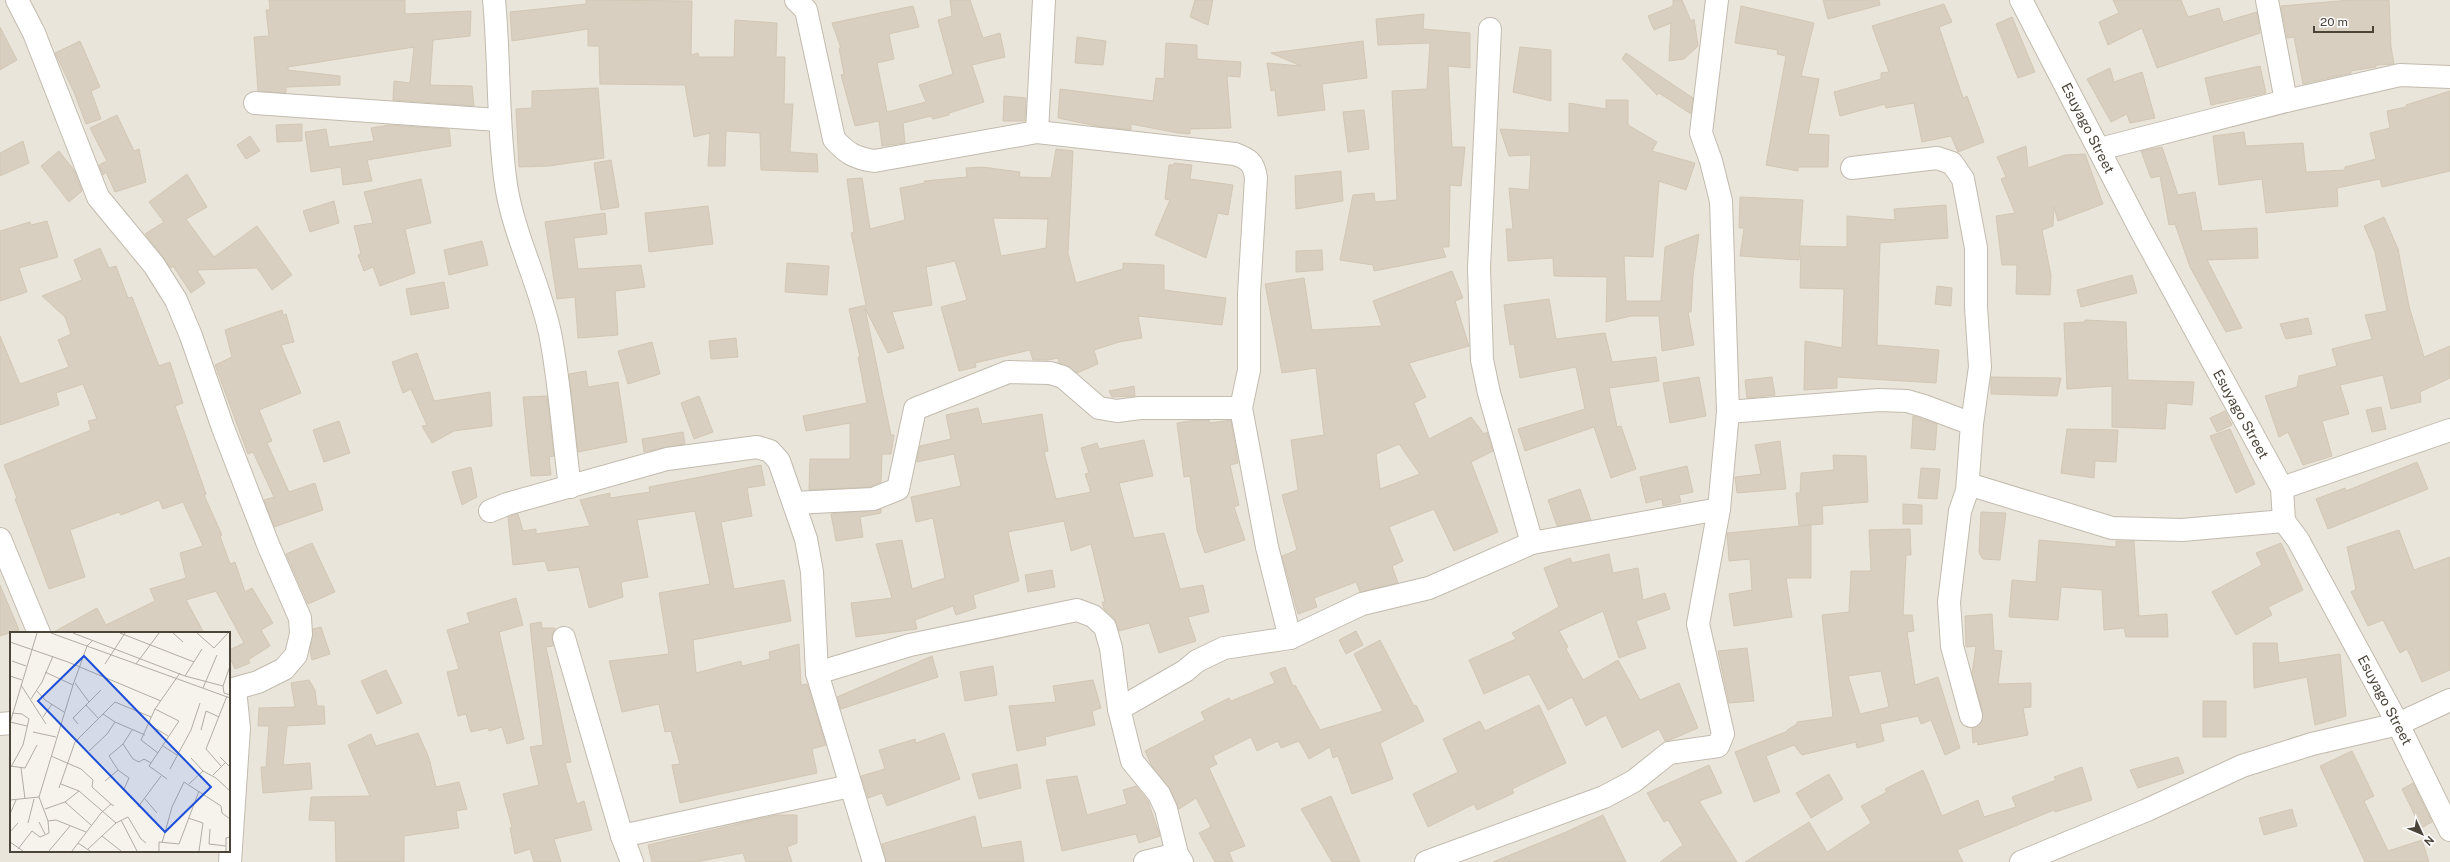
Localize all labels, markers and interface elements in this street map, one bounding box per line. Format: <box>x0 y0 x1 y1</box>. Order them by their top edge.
scale bar <box>2314 8 2373 34</box>
text: 20 m <box>2320 15 2348 29</box>
street label: Esuyago Street <box>2058 80 2118 176</box>
street label: Esuyago Street <box>2210 367 2272 461</box>
inset map <box>10 632 230 852</box>
street label: Esuyago Street <box>2355 652 2415 748</box>
north arrow <box>2402 814 2442 854</box>
text: N <box>2422 834 2436 848</box>

